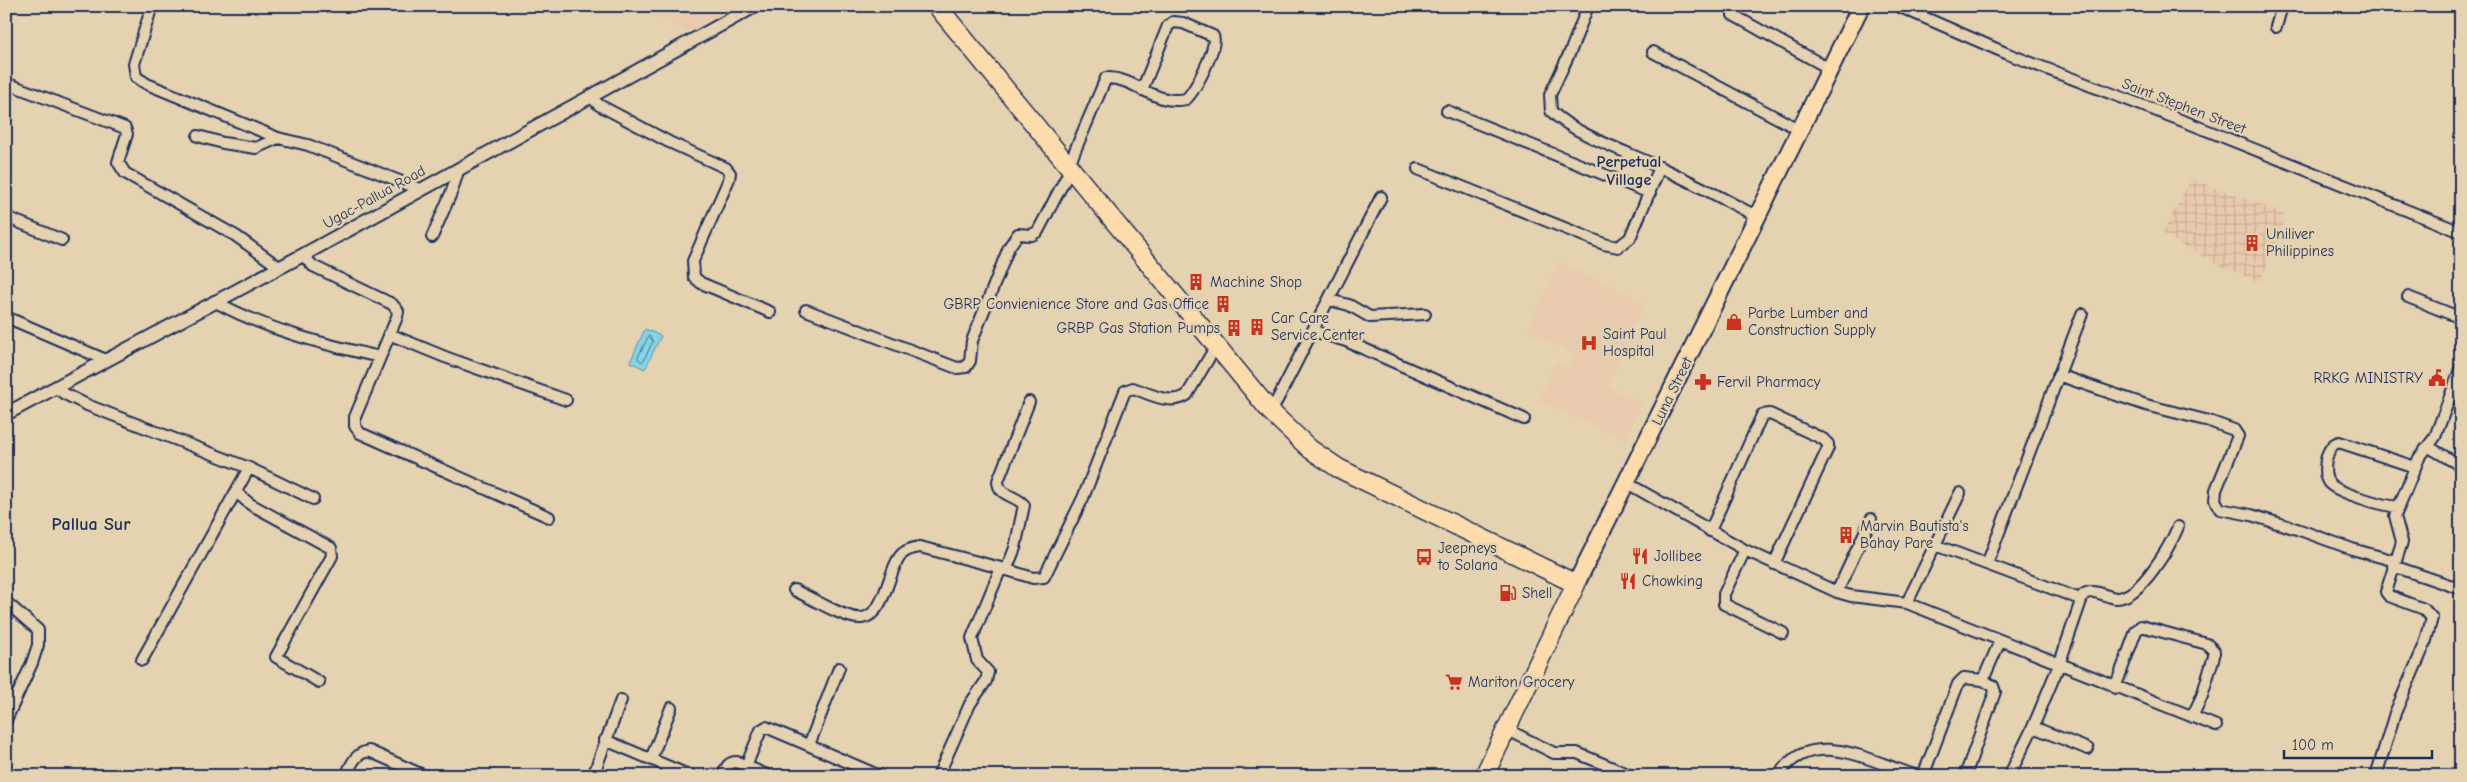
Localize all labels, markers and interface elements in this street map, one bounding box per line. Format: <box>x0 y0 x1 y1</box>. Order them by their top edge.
street label: Saint Stephen Street <box>2120 74 2249 138</box>
district label: Perpetual Village <box>1597 153 1661 189</box>
street label: Ugac-Pallua Road <box>320 161 428 233</box>
place label: Uniliver Philippines <box>2266 225 2334 260</box>
building icon: Uniliver Philippines <box>2242 233 2262 253</box>
building icon: Machine Shop <box>1186 272 1206 292</box>
place label: Machine Shop <box>1210 273 1302 291</box>
building icon: GBRP Convienience Store and Gas Office <box>1213 294 1233 314</box>
place label: GBRP Convienience Store and Gas Office <box>944 295 1209 313</box>
place label: Parbe Lumber and Construction Supply <box>1748 304 1876 339</box>
place label: Car Care Service Center <box>1271 309 1365 344</box>
shop icon: Parbe Lumber and Construction Supply <box>1724 312 1744 332</box>
building icon: Car Care Service Center <box>1247 317 1267 337</box>
building icon: GRBP Gas Station Pumps <box>1224 318 1244 338</box>
place label: GRBP Gas Station Pumps <box>1056 319 1220 337</box>
place label: Saint Paul Hospital <box>1603 325 1666 360</box>
hospital icon: Saint Paul Hospital <box>1579 333 1599 353</box>
street label: Luna Street <box>1648 353 1697 428</box>
public building icon: RRKG MINISTRY <box>2427 368 2447 388</box>
place label: RRKG MINISTRY <box>2313 369 2423 387</box>
pharmacy icon: Fervil Pharmacy <box>1693 372 1713 392</box>
place label: Fervil Pharmacy <box>1717 373 1821 391</box>
district label: Pallua Sur <box>52 514 131 535</box>
place label: Marvin Bautista's Bahay Pare <box>1860 517 1969 552</box>
building icon: Marvin Bautista's Bahay Pare <box>1836 525 1856 545</box>
place label: Jeepneys to Solana <box>1437 539 1498 574</box>
restaurant icon: Jollibee <box>1630 546 1650 566</box>
bus stop icon: Jeepneys to Solana <box>1414 547 1434 567</box>
place label: Jollibee <box>1654 547 1702 565</box>
restaurant icon: Chowking <box>1618 571 1638 591</box>
place label: Chowking <box>1642 572 1703 590</box>
fuel station icon: Shell <box>1498 583 1518 603</box>
place label: Shell <box>1522 584 1552 602</box>
supermarket icon: Mariton Grocery <box>1444 672 1464 692</box>
place label: Mariton Grocery <box>1468 673 1575 691</box>
scale bar <box>2284 727 2432 759</box>
text: 100 m <box>2292 736 2334 754</box>

